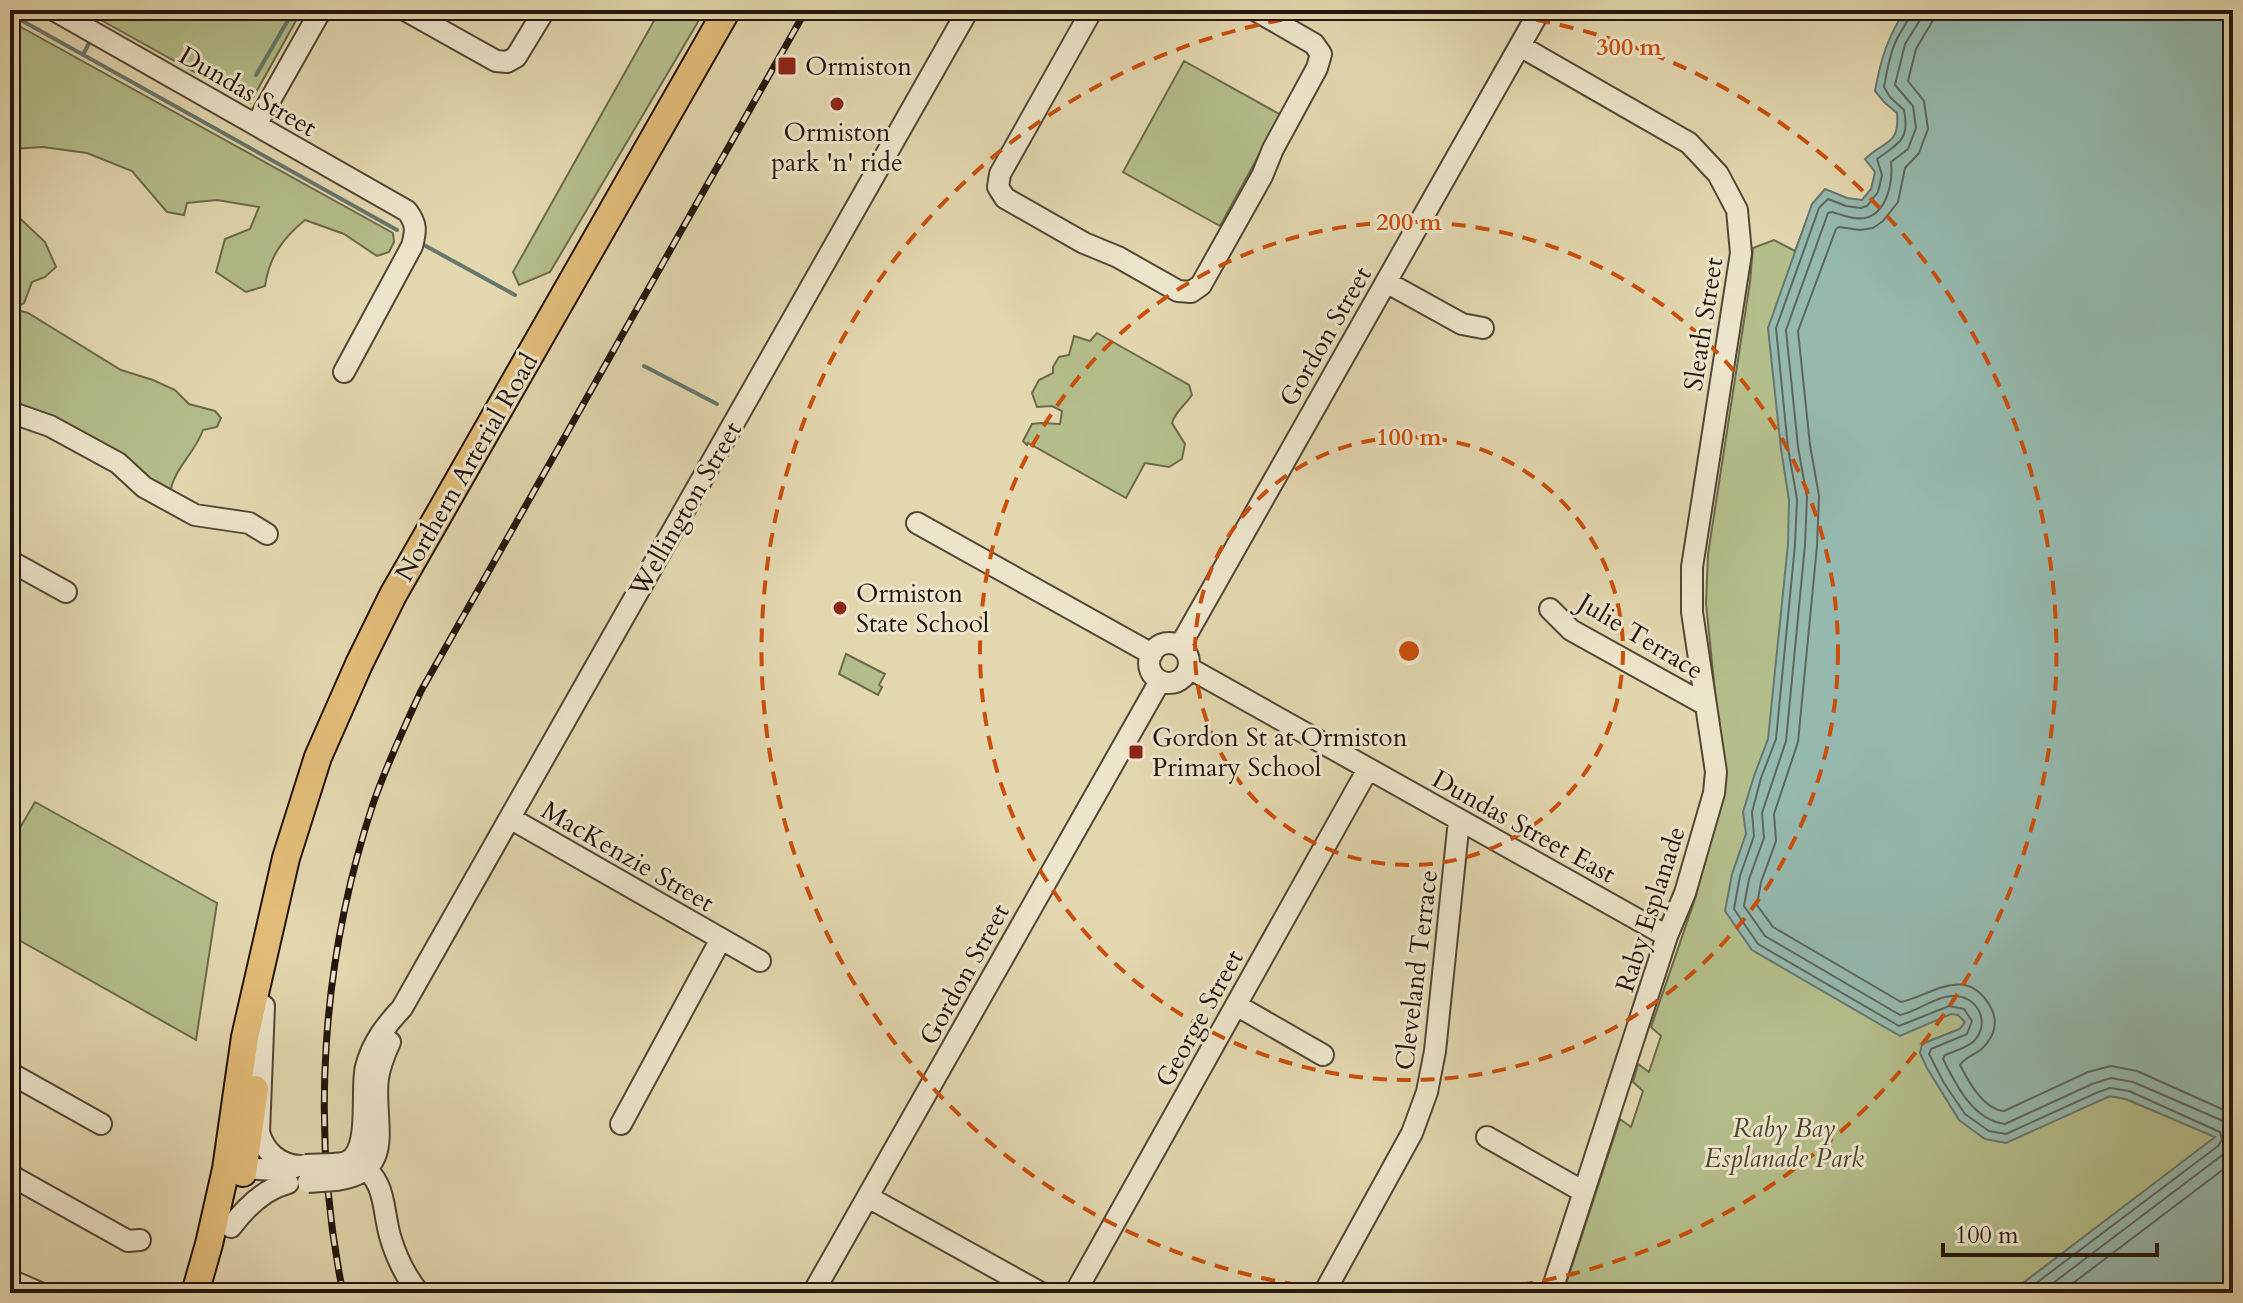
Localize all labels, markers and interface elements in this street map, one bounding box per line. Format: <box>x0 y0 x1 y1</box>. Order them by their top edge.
text: 300 m <box>1596 31 1663 64</box>
street label: Dundas Street <box>173 38 323 145</box>
place label: Ormiston <box>805 49 912 84</box>
marker: Ormiston <box>776 55 798 77</box>
marker: Ormiston park 'n' ride <box>828 95 846 113</box>
place label: Ormiston park 'n' ride <box>771 115 903 180</box>
text: 200 m <box>1376 206 1443 239</box>
street label: Sleath Street <box>1676 255 1731 393</box>
street label: Gordon Street <box>1271 260 1380 413</box>
street label: Northern Arterial Road <box>387 347 546 588</box>
street label: Wellington Street <box>621 415 750 604</box>
text: 100 m <box>1376 421 1443 454</box>
place label: Ormiston State School <box>856 576 990 641</box>
street label: Julie Terrace <box>1568 583 1710 688</box>
marker: Ormiston State School <box>831 599 849 617</box>
centre of rings <box>1395 637 1423 665</box>
place label: Gordon St at Ormiston Primary School <box>1152 720 1408 785</box>
marker: Gordon St at Ormiston Primary School <box>1127 743 1145 761</box>
street label: Dundas Street East <box>1426 762 1622 891</box>
street label: MacKenzie Street <box>535 793 720 920</box>
street label: Raby Esplanade <box>1607 822 1694 996</box>
street label: Cleveland Terrace <box>1387 868 1446 1072</box>
street label: Gordon Street <box>911 897 1018 1051</box>
street label: George Street <box>1147 943 1252 1093</box>
park label: Raby Bay Esplanade Park <box>1704 1111 1864 1176</box>
scale bar <box>1943 1207 2157 1257</box>
text: 100 m <box>1955 1219 2019 1252</box>

